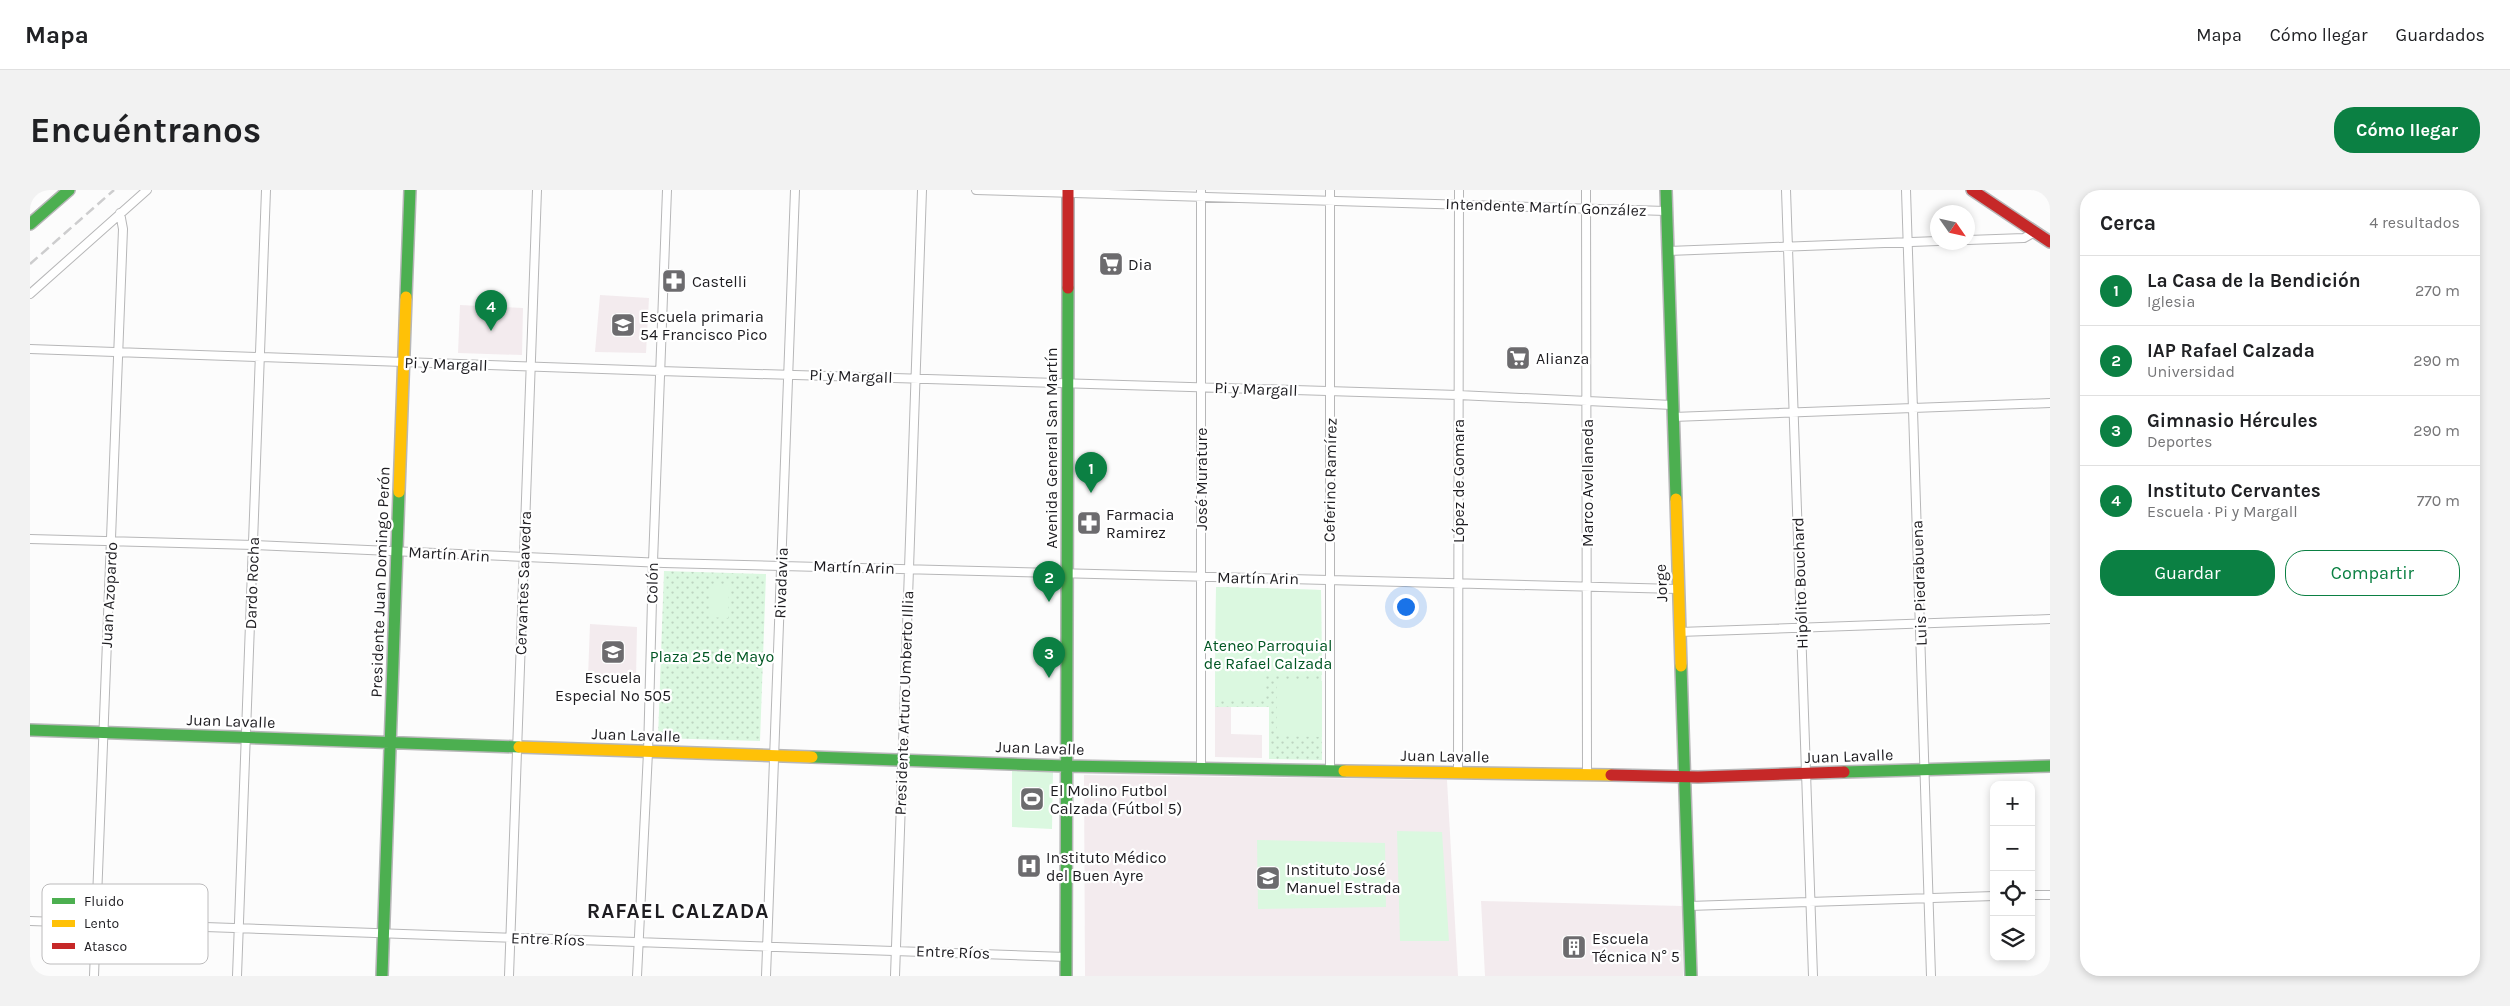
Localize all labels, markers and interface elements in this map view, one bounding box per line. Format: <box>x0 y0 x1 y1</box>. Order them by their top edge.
text: Mapa <box>25 21 89 49</box>
text: Mapa <box>2196 24 2242 46</box>
text: Cómo llegar <box>2270 24 2368 46</box>
text: Guardados <box>2396 24 2485 46</box>
button: Cómo llegar <box>2334 107 2480 153</box>
text: Encuéntranos <box>30 110 261 151</box>
street label: Intendente Martín González <box>1445 194 1647 220</box>
north arrow <box>1930 205 1975 250</box>
text: Cerca <box>2100 211 2156 235</box>
text: 4 resultados <box>2369 213 2460 232</box>
supermarket icon: Dia <box>1098 251 1124 277</box>
place label: Dia <box>1128 255 1152 274</box>
pharmacy icon: Castelli <box>661 268 687 294</box>
text: La Casa de la Bendición <box>2147 270 2361 292</box>
place label: Castelli <box>692 272 747 291</box>
text: 1 <box>2113 281 2119 300</box>
text: 270 m <box>2415 281 2460 300</box>
pin: 4 <box>475 290 507 331</box>
text: Iglesia <box>2147 292 2195 311</box>
place label: Escuela primaria 54 Francisco Pico <box>640 307 767 344</box>
school or university icon: Escuela primaria 54 Francisco Pico <box>610 312 636 338</box>
text: IAP Rafael Calzada <box>2147 340 2315 362</box>
supermarket icon: Alianza <box>1505 345 1531 371</box>
street label: Avenida General San Martín <box>1042 347 1061 549</box>
place label: Alianza <box>1536 349 1589 368</box>
text: 2 <box>2111 351 2121 370</box>
text: 290 m <box>2413 351 2460 370</box>
street label: Pi y Margall <box>404 353 488 375</box>
text: Universidad <box>2147 362 2235 381</box>
street label: Pi y Margall <box>809 365 893 387</box>
street label: Pi y Margall <box>1214 378 1298 400</box>
text: Gimnasio Hércules <box>2147 410 2318 432</box>
street label: Ceferino Ramírez <box>1319 418 1341 542</box>
street label: López de Gomara <box>1449 419 1468 543</box>
street label: Marco Avellaneda <box>1578 419 1597 547</box>
text: 3 <box>2111 421 2121 440</box>
text: 290 m <box>2413 421 2460 440</box>
street label: José Murature <box>1192 427 1211 531</box>
text: Deportes <box>2147 432 2212 451</box>
pin: 1 <box>1075 452 1107 493</box>
street label: Presidente Juan Domingo Perón <box>366 466 394 698</box>
text: Instituto Cervantes <box>2147 480 2321 502</box>
text: 4 <box>2111 491 2121 510</box>
text: 770 m <box>2417 491 2460 510</box>
text: Escuela · Pi y Margall <box>2147 502 2298 521</box>
place label: Farmacia Ramirez <box>1106 505 1174 542</box>
pharmacy icon: Farmacia Ramirez <box>1076 510 1102 536</box>
street label: Cervantes Saavedra <box>511 511 535 655</box>
street label: Hipólito Bouchard <box>1788 517 1812 649</box>
street label: Luis Piedrabuena <box>1907 520 1931 646</box>
street label: Dardo Rocha <box>241 536 263 630</box>
street label: Juan Azopardo <box>97 542 121 648</box>
street label: Martín Arin <box>408 542 490 566</box>
street label: Rivadavia <box>770 547 792 619</box>
button: Guardar <box>2100 550 2275 596</box>
button: Compartir <box>2285 550 2460 596</box>
street label: Martín Arin <box>813 556 895 578</box>
pin: 2 <box>1033 561 1065 602</box>
street label: Colón <box>642 562 662 604</box>
street label: Jorge <box>1651 564 1671 602</box>
street label: Martín Arin <box>1217 568 1299 588</box>
street label: Presidente Arturo Umberto Illia <box>891 590 917 816</box>
your location <box>1393 594 1419 620</box>
park label: Ateneo Parroquial de Rafael Calzada <box>1204 636 1332 673</box>
pin: 3 <box>1033 637 1065 678</box>
school or university icon: Escuela Especial Nº 505 <box>600 639 626 665</box>
park label: Plaza 25 de Mayo <box>650 647 774 666</box>
place label: Escuela Especial Nº 505 <box>555 668 671 705</box>
street label: Juan Lavalle <box>186 710 276 732</box>
street label: Juan Lavalle <box>591 724 681 746</box>
street label: Juan Lavalle <box>995 737 1085 759</box>
street label: Juan Lavalle <box>1804 745 1894 767</box>
street label: Juan Lavalle <box>1400 746 1490 766</box>
place label: El Molino Futbol Calzada (Fútbol 5) <box>1050 781 1182 818</box>
map controls <box>1990 781 2035 961</box>
button: + <box>1990 781 2035 826</box>
sports icon: El Molino Futbol Calzada (Fútbol 5) <box>1019 786 1045 812</box>
button: − <box>1990 826 2035 871</box>
place label: Instituto Médico del Buen Ayre <box>1046 848 1167 885</box>
hospital icon: Instituto Médico del Buen Ayre <box>1016 853 1042 879</box>
place label: Instituto José Manuel Estrada <box>1286 860 1401 897</box>
school or university icon: Instituto José Manuel Estrada <box>1255 865 1281 891</box>
button: locate <box>1990 871 2035 916</box>
legend <box>42 884 208 964</box>
text: Fluido <box>84 893 124 910</box>
district label: RAFAEL CALZADA <box>587 899 769 923</box>
text: Lento <box>84 915 119 932</box>
button: layers <box>1990 916 2035 961</box>
street label: Entre Ríos <box>511 928 585 950</box>
place label: Escuela Técnica N° 5 <box>1592 929 1680 966</box>
building icon: Escuela Técnica N° 5 <box>1561 934 1587 960</box>
text: Atasco <box>84 938 127 955</box>
street label: Entre Ríos <box>916 941 990 963</box>

